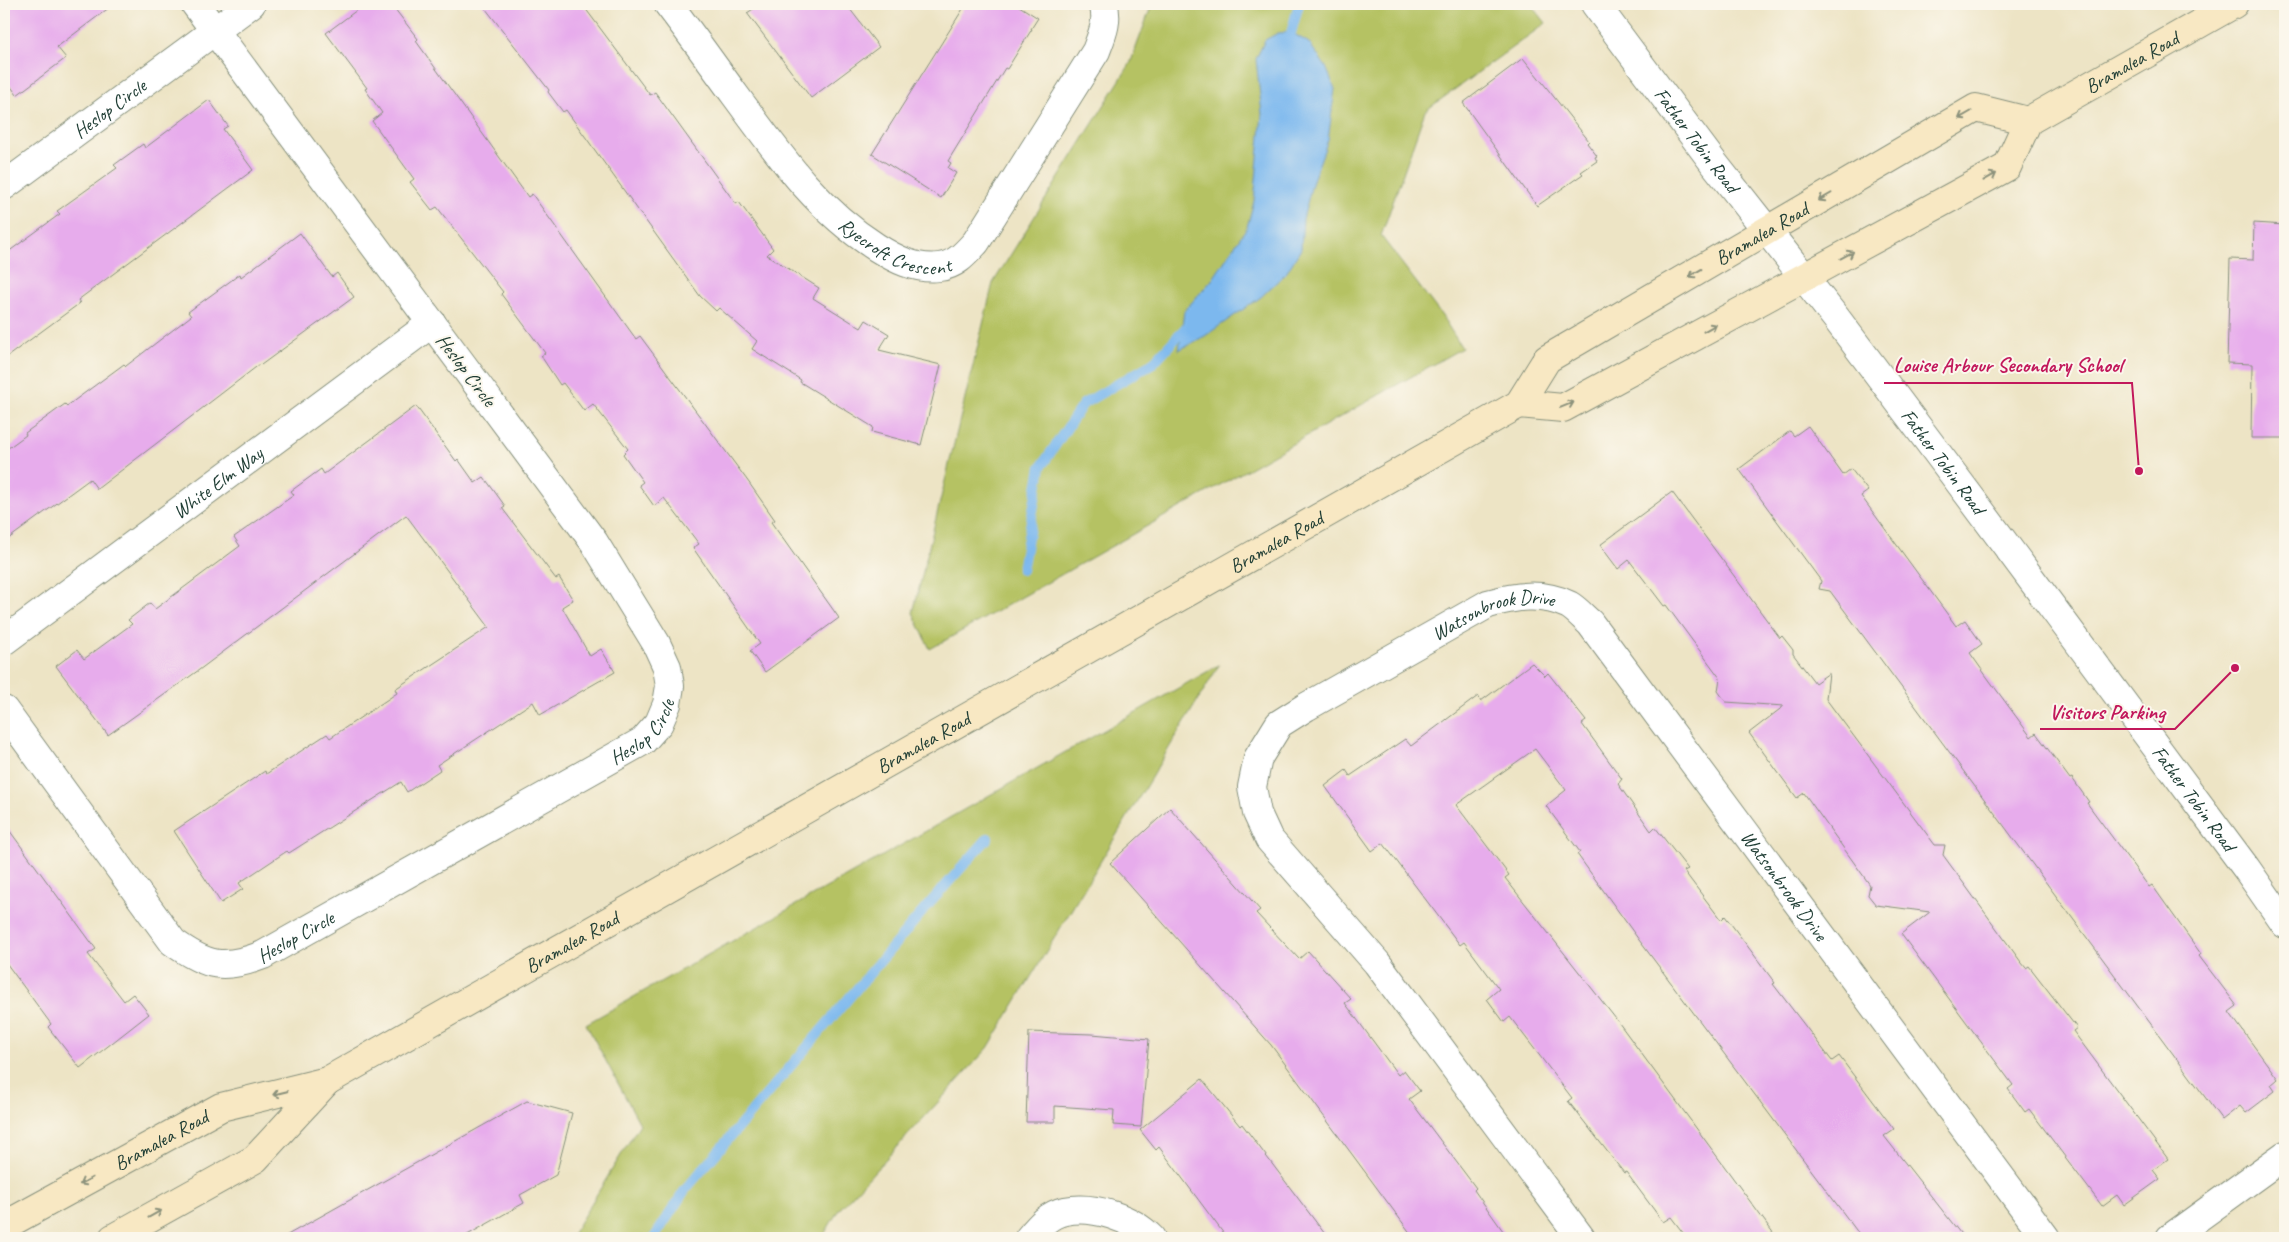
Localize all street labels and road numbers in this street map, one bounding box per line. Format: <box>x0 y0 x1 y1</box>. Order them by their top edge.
street label: Bramalea Road <box>2080 24 2186 99</box>
street label: Heslop Circle <box>68 72 152 144</box>
street label: Father Tobin Road <box>1649 82 1747 200</box>
street label: Bramalea Road <box>1710 195 1815 270</box>
street label: Ryecroft Crescent <box>834 212 957 280</box>
street label: Heslop Circle <box>431 329 502 413</box>
street label: Father Tobin Road <box>1896 404 1993 522</box>
street label: White Elm Way <box>168 440 268 524</box>
street label: Bramalea Road <box>1225 504 1330 578</box>
street label: Watsonbrook Drive <box>1427 584 1559 646</box>
street label: Heslop Circle <box>605 697 680 770</box>
street label: Bramalea Road <box>872 704 977 779</box>
street label: Father Tobin Road <box>2147 740 2244 859</box>
street label: Watsonbrook Drive <box>1736 826 1834 947</box>
street label: Heslop Circle <box>252 904 340 968</box>
street label: Bramalea Road <box>520 904 626 979</box>
street label: Bramalea Road <box>109 1103 215 1176</box>

